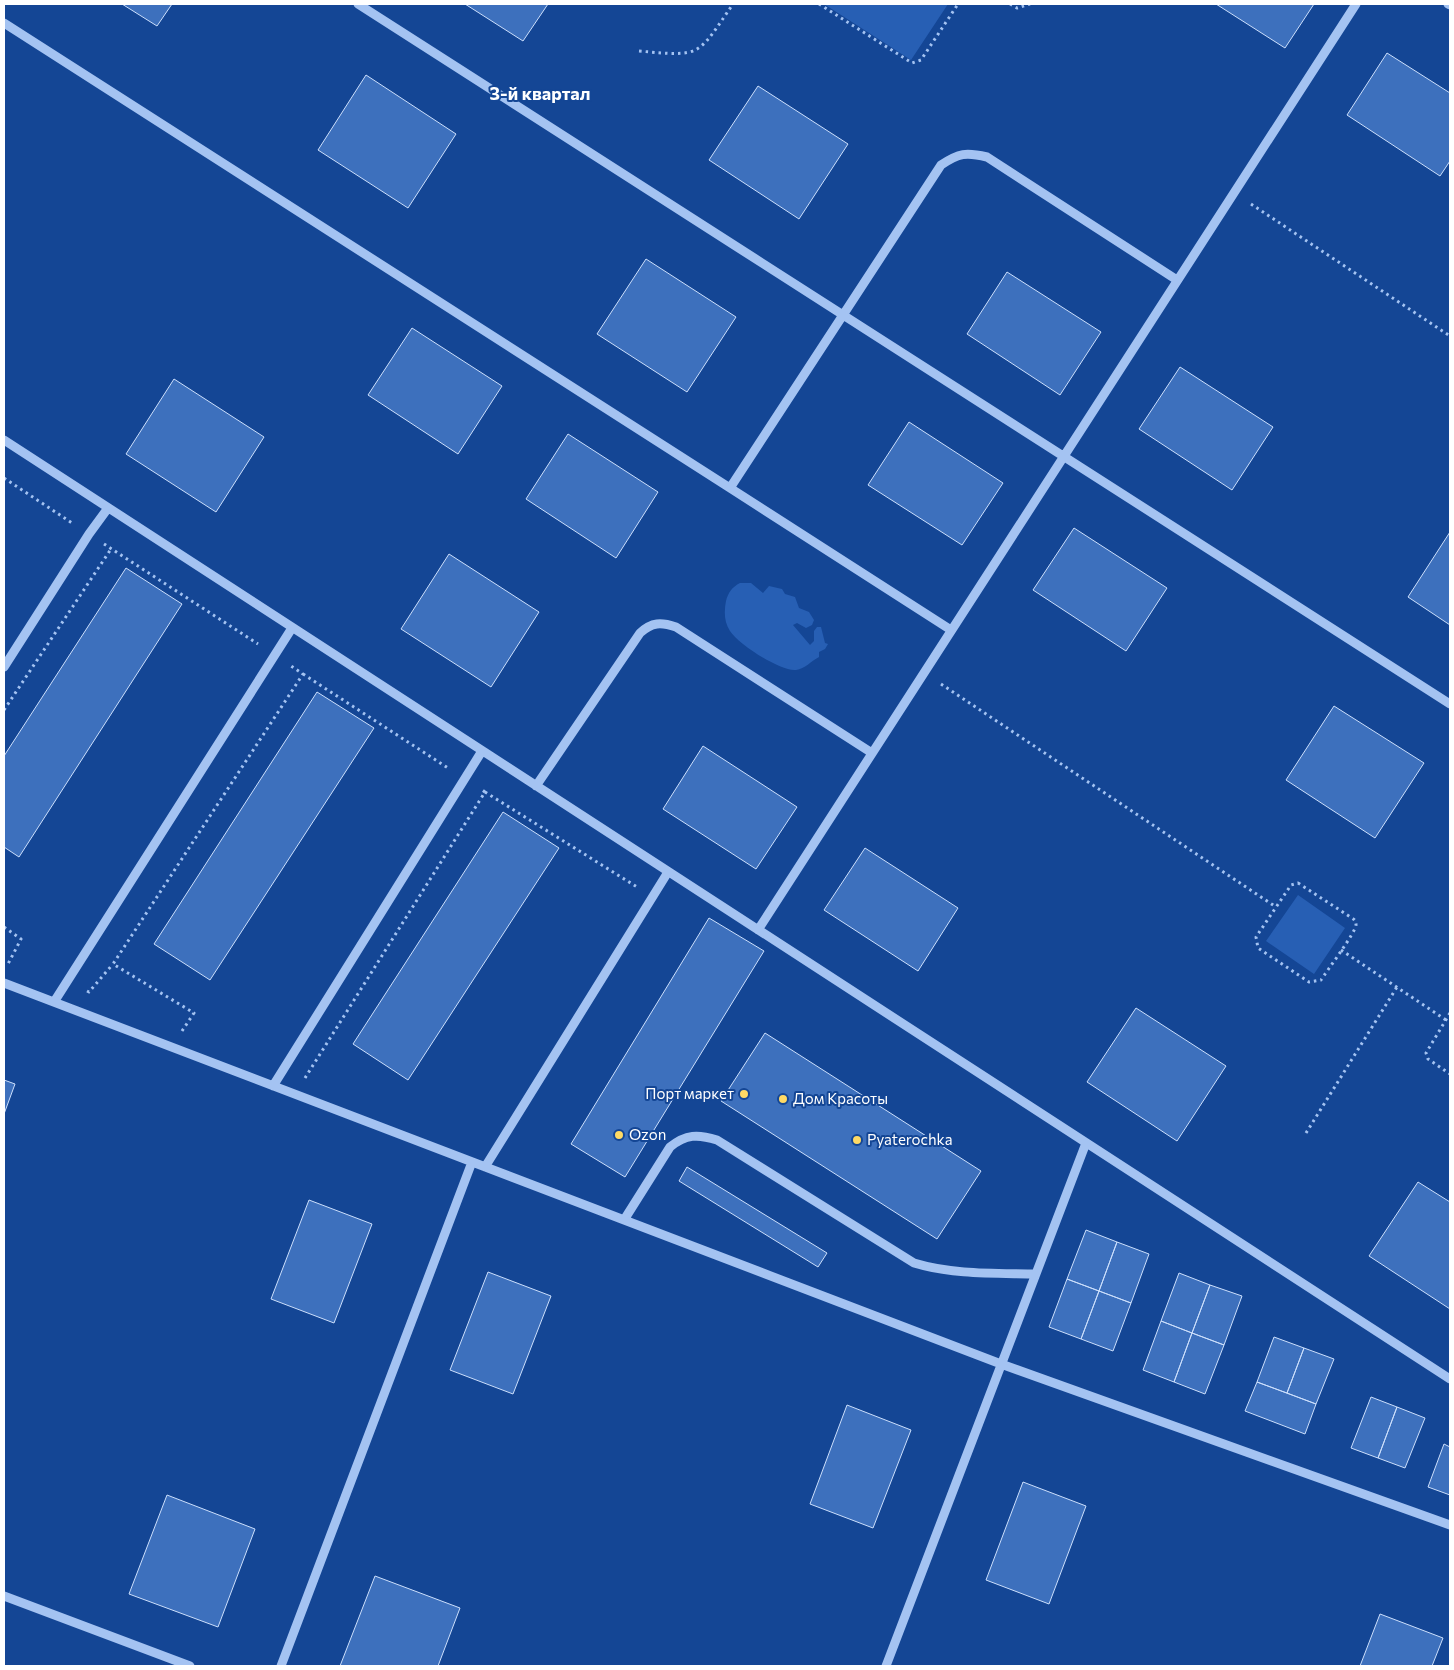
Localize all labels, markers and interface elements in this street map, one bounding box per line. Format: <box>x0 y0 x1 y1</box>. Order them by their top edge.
district label: 3-й квартал <box>490 82 590 104</box>
place label: Порт маркет <box>645 1084 734 1102</box>
marker: Порт маркет <box>738 1088 750 1100</box>
place label: Дом Красоты <box>793 1089 888 1107</box>
marker: Дом Красоты <box>777 1093 789 1105</box>
place label: Ozon <box>629 1125 666 1143</box>
marker: Ozon <box>613 1129 625 1141</box>
place label: Pyaterochka <box>867 1130 953 1148</box>
marker: Pyaterochka <box>851 1134 863 1146</box>

